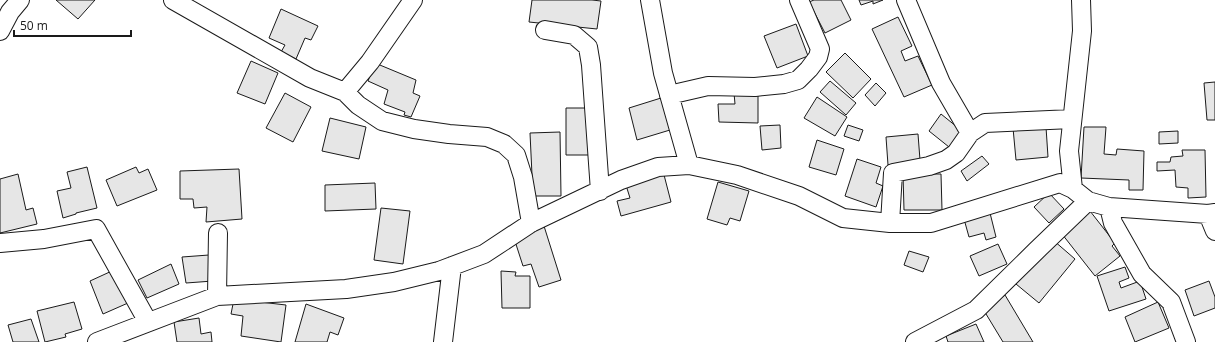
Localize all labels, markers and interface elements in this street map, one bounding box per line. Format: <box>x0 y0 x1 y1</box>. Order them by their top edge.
scale bar <box>14 12 131 38</box>
text: 50 m <box>20 17 48 34</box>

